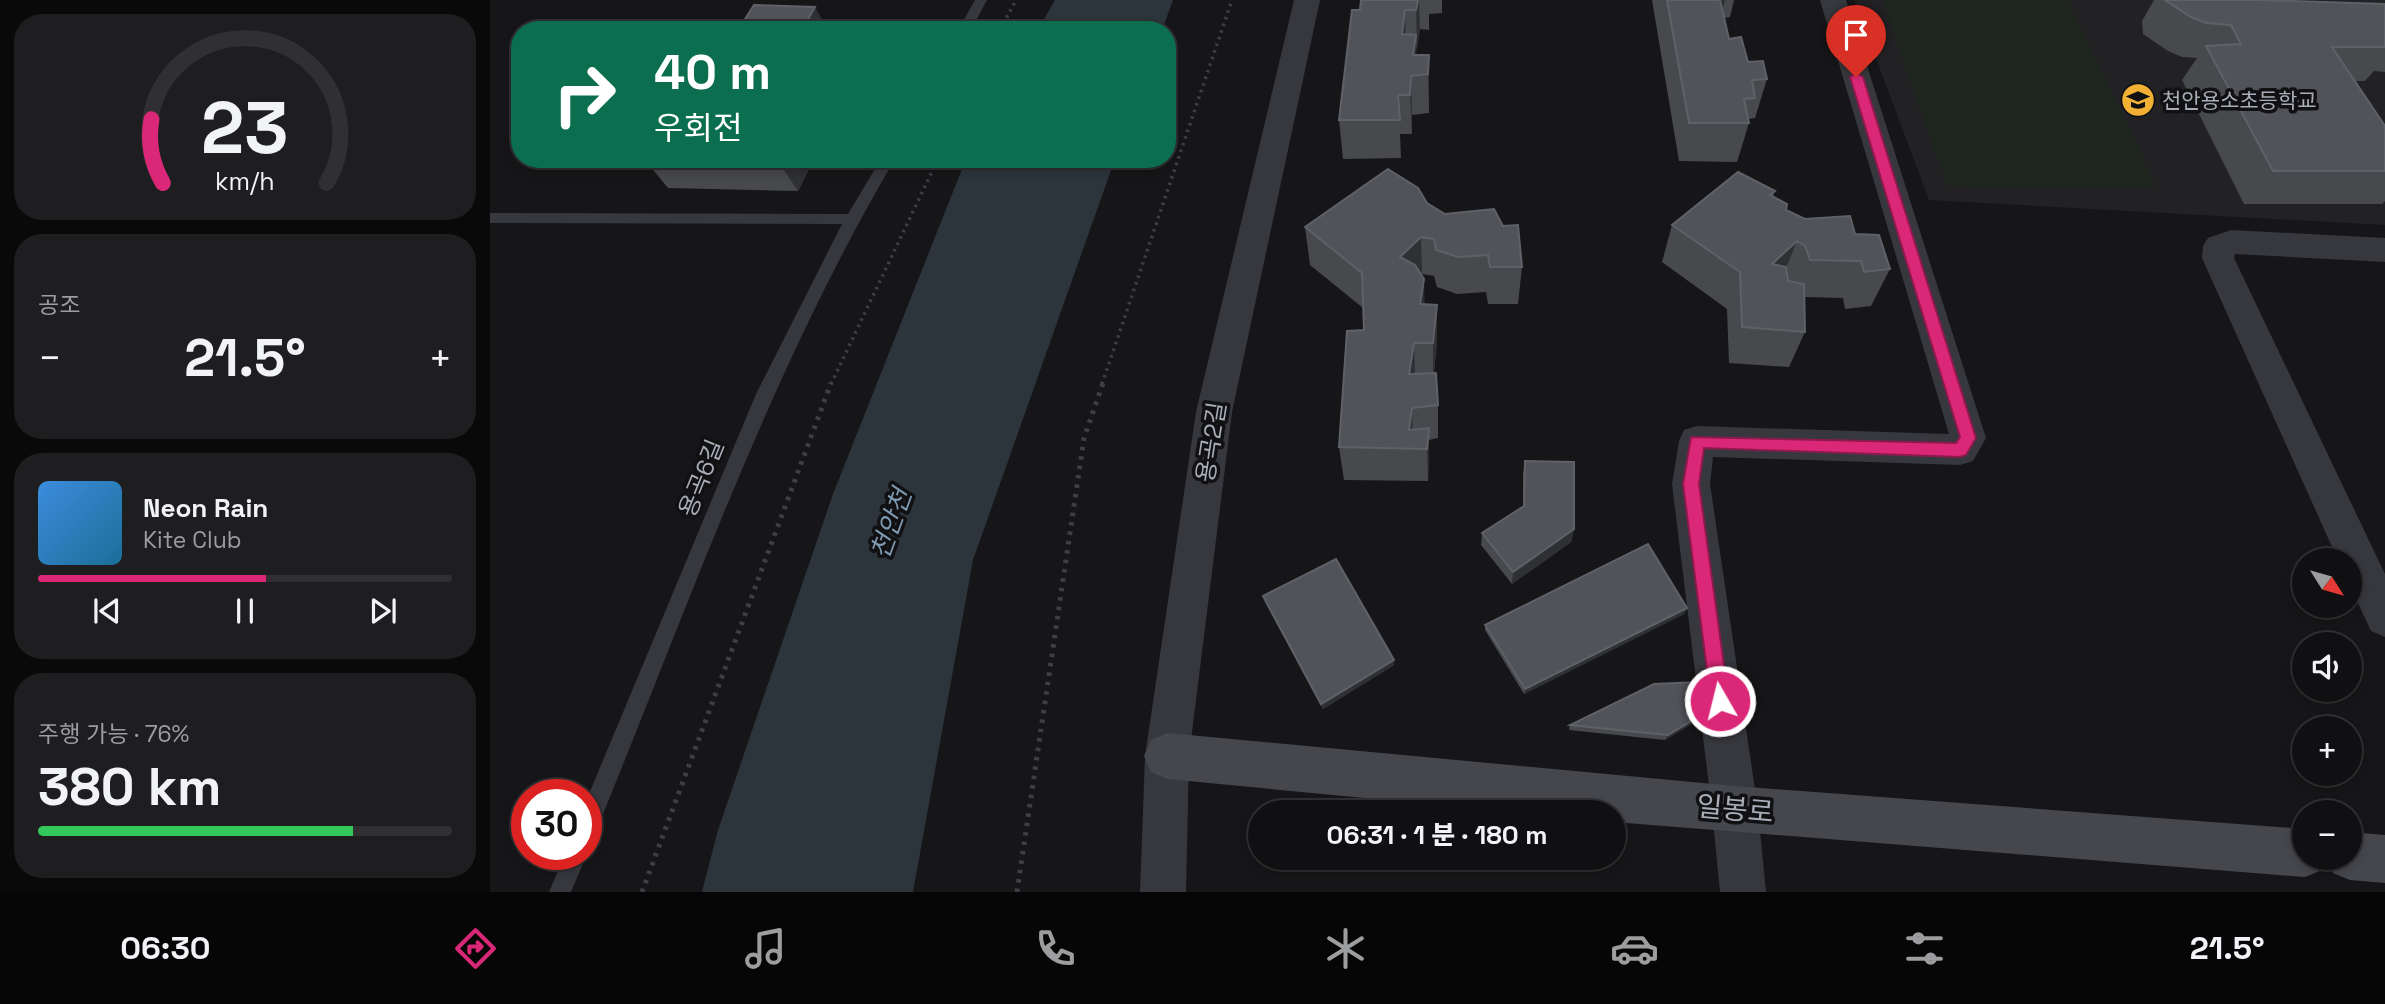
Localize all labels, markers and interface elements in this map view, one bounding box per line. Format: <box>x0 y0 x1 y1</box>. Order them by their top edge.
pin <box>1826 5 1886 77</box>
icon: arrive <box>1837 16 1875 54</box>
text: 40 m <box>654 41 771 103</box>
icon: right <box>539 49 630 140</box>
text: 23 <box>201 81 289 174</box>
school or university icon: 천안용소초등학교 <box>2119 81 2157 119</box>
place label: 천안용소초등학교 <box>2162 87 2317 114</box>
text: 우회전 <box>654 108 742 148</box>
text: km/h <box>215 165 275 197</box>
text: 공조 <box>38 290 80 320</box>
text: 21.5° <box>184 325 306 391</box>
text: − <box>38 334 62 382</box>
text: + <box>428 334 452 382</box>
street label: 용곡2길 <box>1189 400 1233 484</box>
street label: 용곡6길 <box>671 435 731 521</box>
water label: 천안천 <box>863 482 920 564</box>
text: Neon Rain <box>143 491 268 525</box>
text: Kite Club <box>143 525 242 555</box>
north arrow <box>2292 548 2362 618</box>
map controls <box>2292 548 2362 870</box>
icon: previous <box>88 592 126 630</box>
icon: pause <box>226 592 264 630</box>
icon: next <box>364 592 402 630</box>
button: sound <box>2292 632 2362 702</box>
position arrow <box>1683 664 1757 738</box>
button: + <box>2292 716 2362 786</box>
text: 주행 가능 · 76% <box>38 719 189 749</box>
text: 380 km <box>38 754 221 820</box>
speed limit sign: 30 <box>511 779 602 870</box>
street label: 일봉로 <box>1695 788 1775 830</box>
button: − <box>2292 800 2362 870</box>
text: 06:31 · 1 분 · 180 m <box>1327 818 1547 852</box>
icon: directions <box>451 924 500 973</box>
icon: music <box>741 924 790 973</box>
icon: phone <box>1031 924 1080 973</box>
icon: climate <box>1321 924 1370 973</box>
icon: car <box>1610 924 1659 973</box>
icon: filters <box>1900 924 1949 973</box>
text: 06:30 <box>120 928 211 968</box>
text: 21.5° <box>2190 928 2265 968</box>

